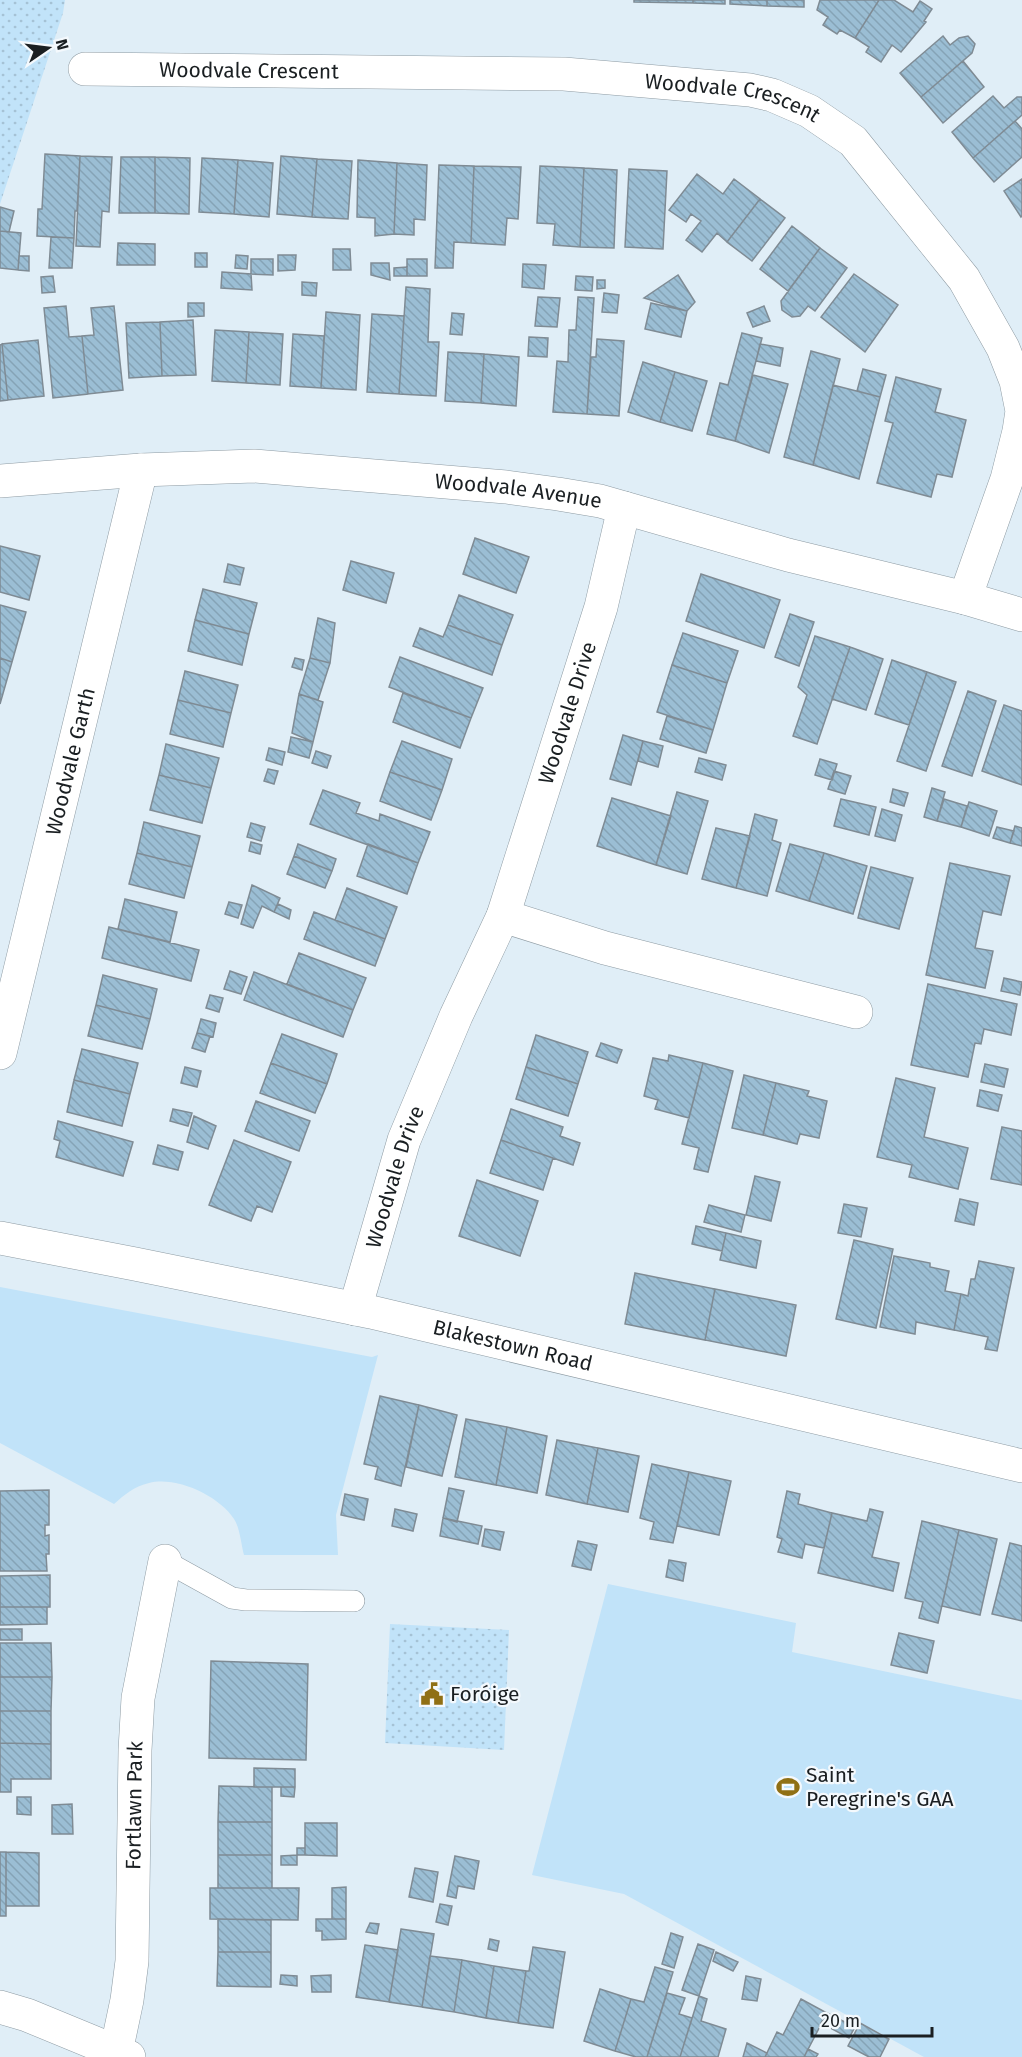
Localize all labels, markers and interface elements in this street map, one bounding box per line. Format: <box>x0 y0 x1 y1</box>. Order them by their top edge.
north arrow <box>18 18 78 78</box>
text: N <box>52 37 73 52</box>
street label: Woodvale Crescent <box>159 57 339 85</box>
street label: Woodvale Crescent <box>644 68 826 128</box>
street label: Woodvale Avenue <box>434 468 604 514</box>
street label: Woodvale Drive <box>533 639 602 787</box>
street label: Woodvale Garth <box>40 685 101 838</box>
street label: Woodvale Drive <box>360 1102 430 1251</box>
street label: Blakestown Road <box>430 1314 595 1377</box>
public building icon: Foróige <box>419 1681 445 1707</box>
place label: Foróige <box>450 1681 520 1707</box>
street label: Fortlawn Park <box>120 1740 149 1870</box>
place label: Saint Peregrine's GAA <box>806 1762 954 1812</box>
sports icon: Saint Peregrine's GAA <box>775 1774 801 1800</box>
scale bar <box>812 2000 932 2038</box>
text: 20 m <box>821 2010 860 2032</box>

